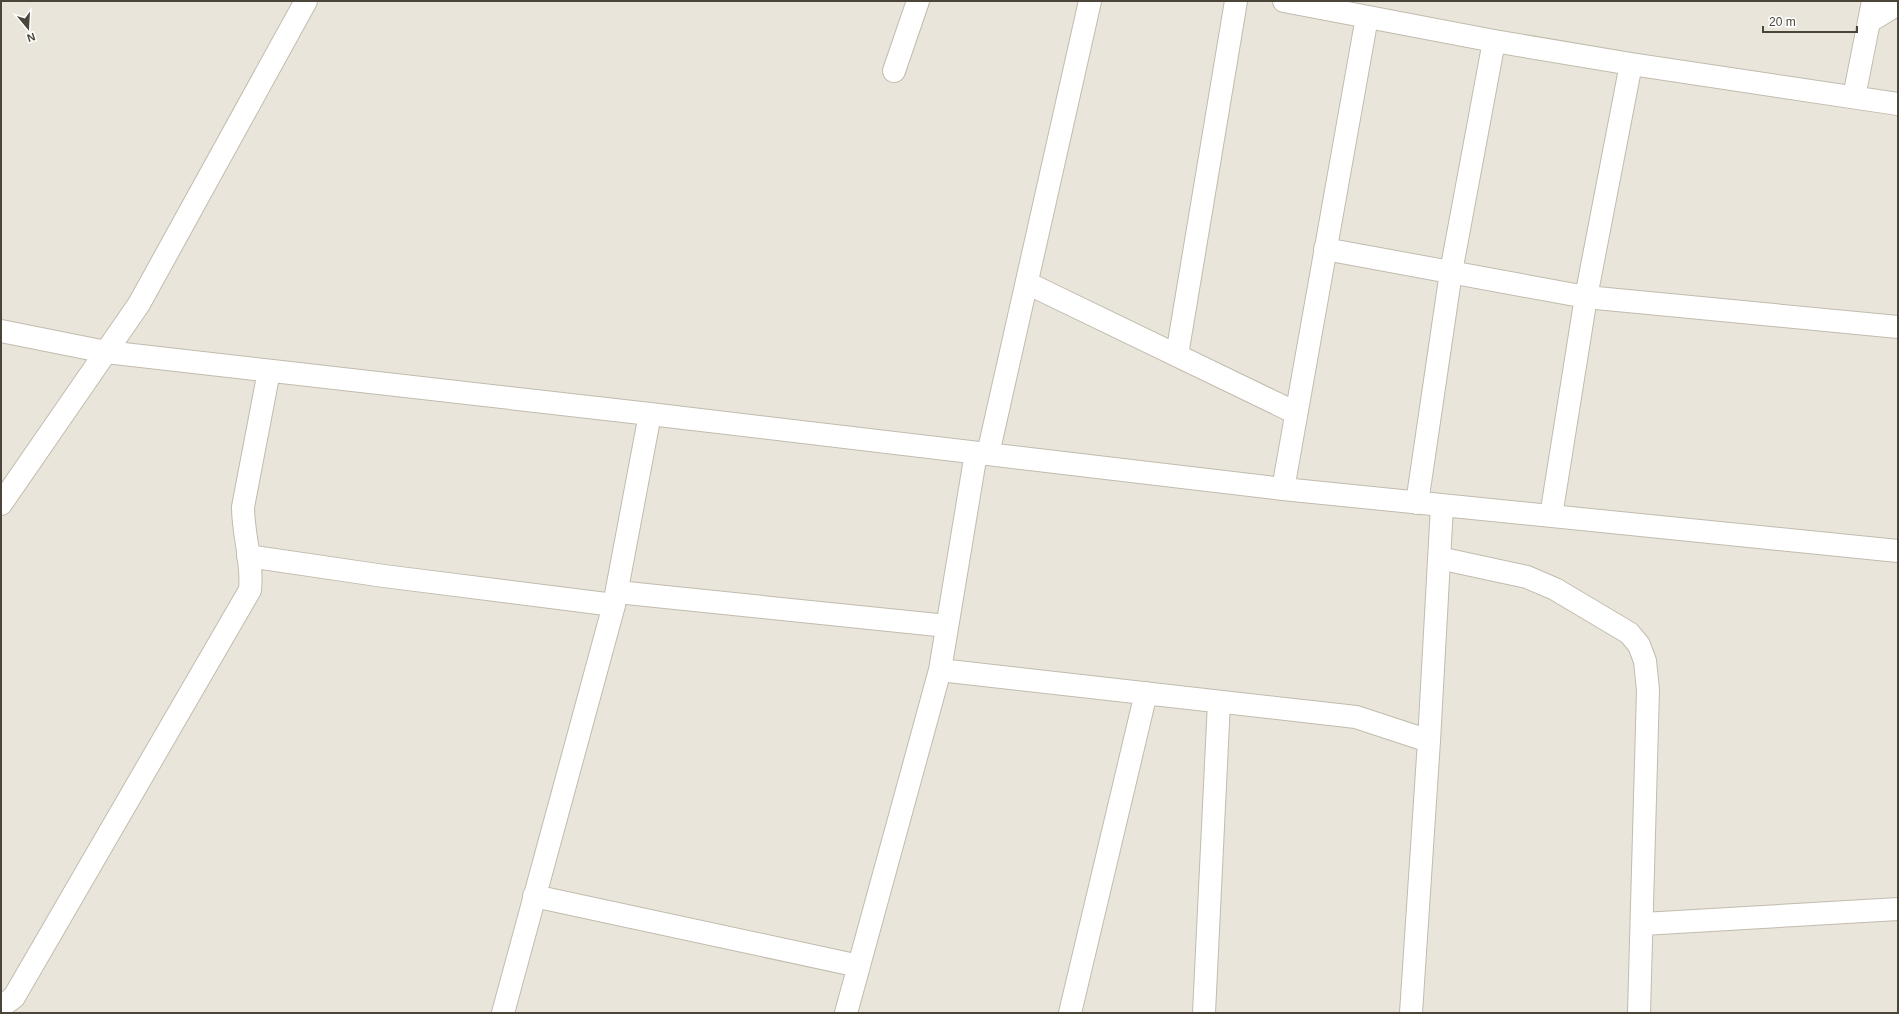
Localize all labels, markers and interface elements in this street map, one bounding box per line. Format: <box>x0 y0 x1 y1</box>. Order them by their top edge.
north arrow <box>8 8 48 48</box>
scale bar <box>1763 8 1857 34</box>
text: 20 m <box>1769 15 1796 29</box>
text: N <box>25 31 37 44</box>

